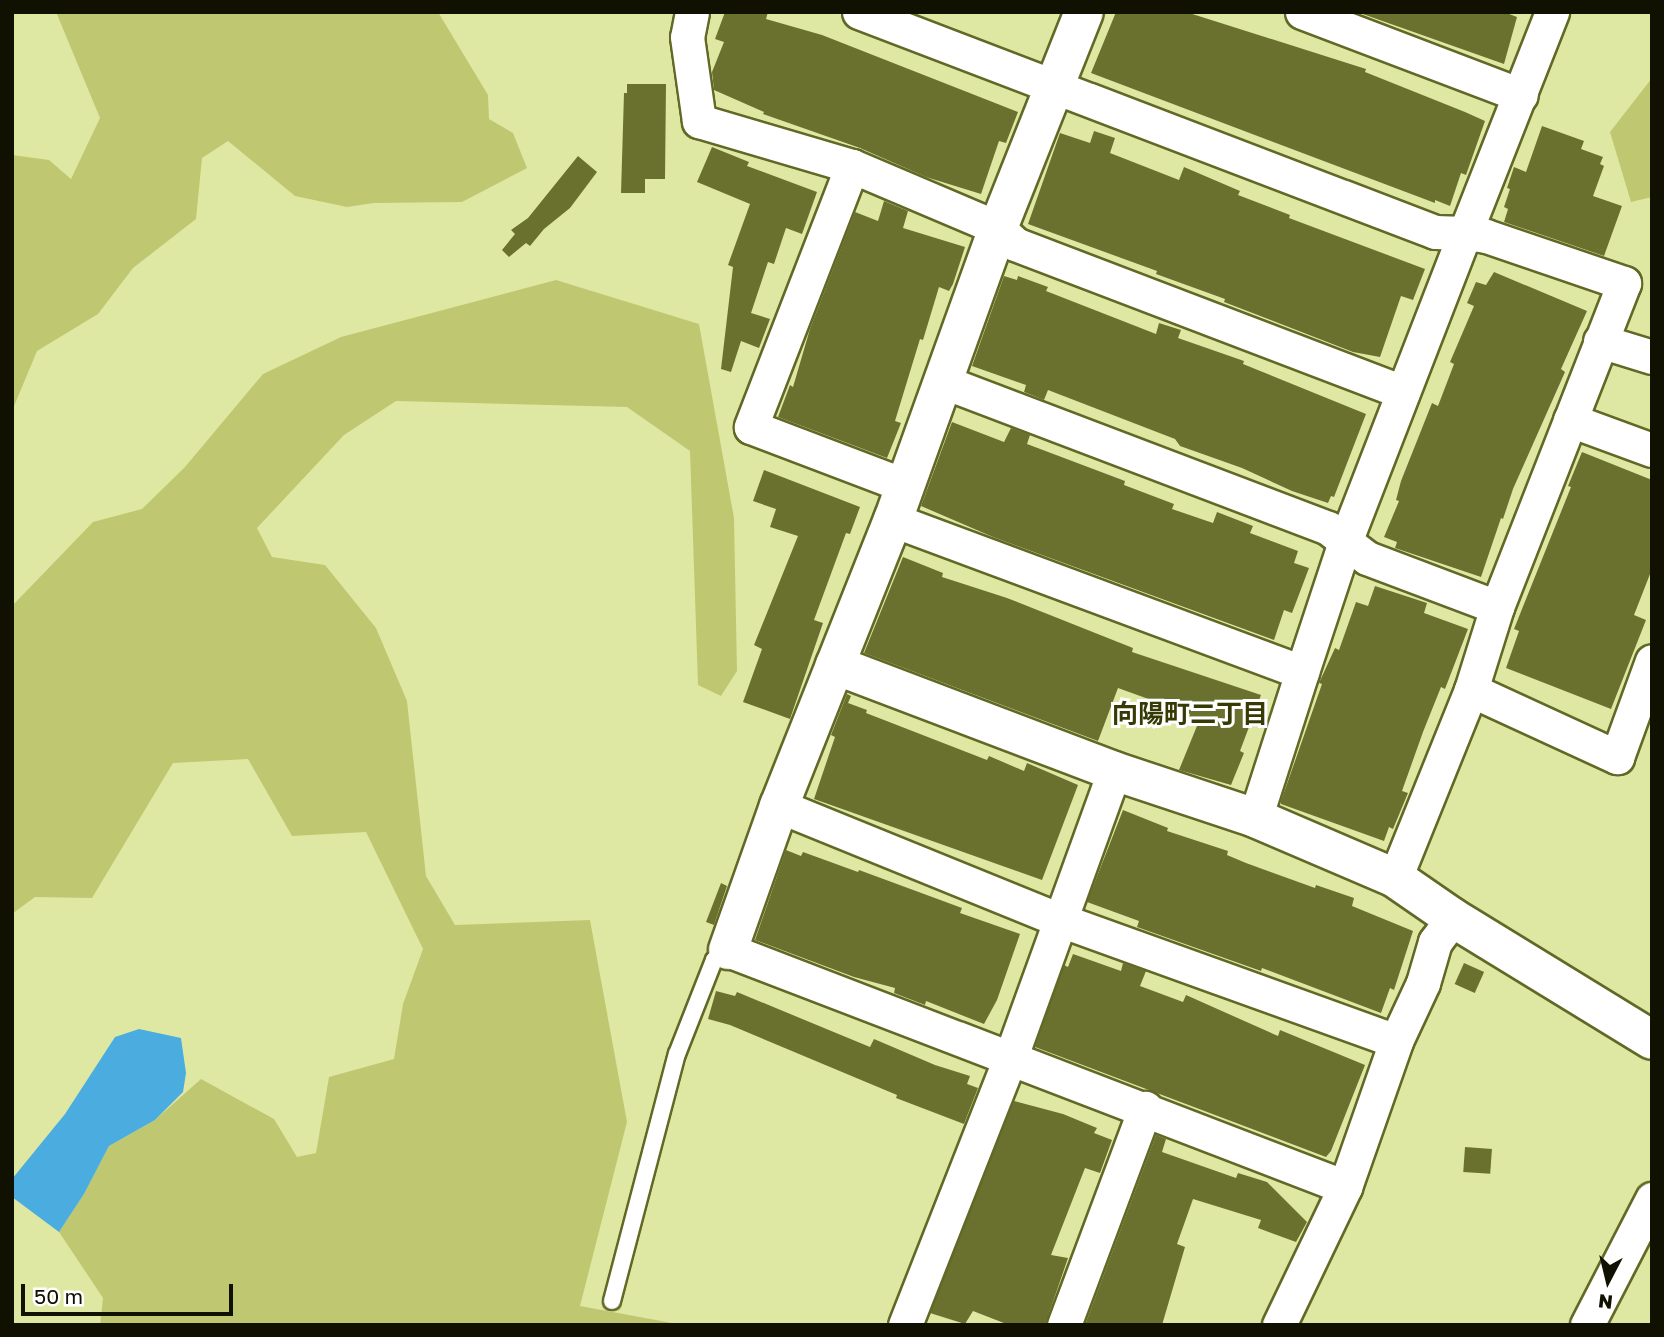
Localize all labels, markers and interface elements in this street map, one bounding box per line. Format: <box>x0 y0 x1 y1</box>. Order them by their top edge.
district label: 向陽町二丁目 <box>1112 698 1268 730</box>
north arrow <box>1573 1246 1643 1316</box>
scale bar <box>24 1270 236 1314</box>
text: 50 m <box>34 1283 83 1309</box>
text: N <box>1597 1290 1614 1315</box>

